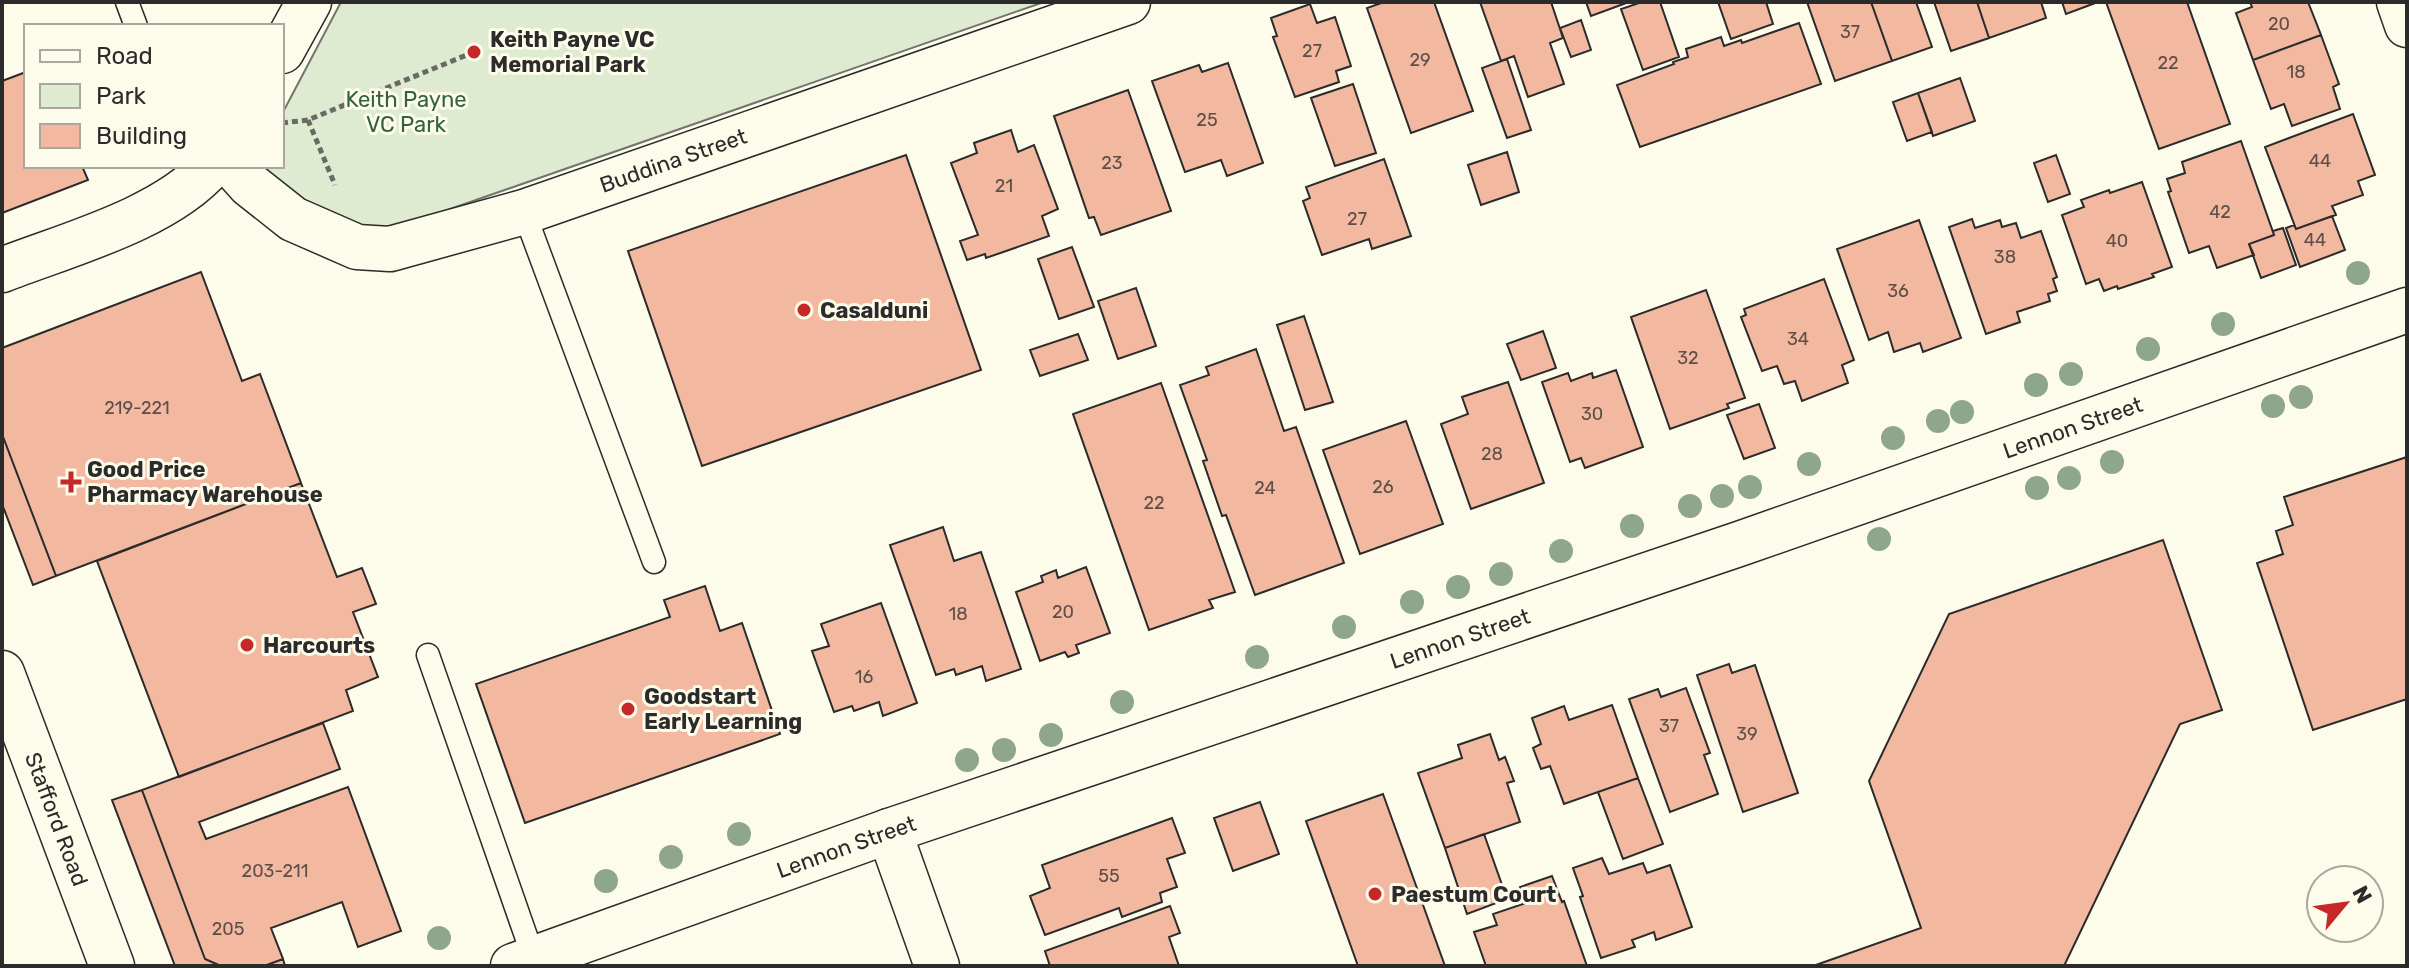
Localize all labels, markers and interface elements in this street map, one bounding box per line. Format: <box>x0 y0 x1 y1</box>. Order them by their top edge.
house number: 20 <box>2268 13 2290 35</box>
house number: 37 <box>1840 21 1860 43</box>
legend <box>24 24 284 168</box>
place label: Keith Payne VC Memorial Park <box>490 26 655 78</box>
house number: 27 <box>1302 40 1322 62</box>
text: Road <box>96 42 153 70</box>
marker: Keith Payne VC Memorial Park <box>465 43 483 61</box>
house number: 29 <box>1409 49 1431 71</box>
house number: 22 <box>2157 52 2179 74</box>
house number: 18 <box>2286 61 2306 83</box>
text: Park <box>96 82 147 110</box>
park label: Keith Payne VC Park <box>345 86 467 138</box>
house number: 25 <box>1196 109 1218 131</box>
text: Building <box>96 122 187 150</box>
street label: Buddina Street <box>596 122 751 199</box>
house number: 44 <box>2309 150 2331 172</box>
house number: 23 <box>1101 152 1123 174</box>
house number: 21 <box>995 175 1013 197</box>
house number: 42 <box>2209 201 2231 223</box>
house number: 27 <box>1347 208 1367 230</box>
house number: 44 <box>2304 229 2326 251</box>
house number: 40 <box>2106 230 2128 252</box>
house number: 38 <box>1994 246 2016 268</box>
house number: 36 <box>1887 280 1909 302</box>
place label: Casalduni <box>820 297 928 324</box>
marker: Casalduni <box>795 301 813 319</box>
house number: 34 <box>1787 328 1809 350</box>
house number: 32 <box>1677 347 1699 369</box>
street label: Lennon Street <box>1999 391 2146 465</box>
house number: 219-221 <box>104 397 170 419</box>
house number: 30 <box>1581 403 1603 425</box>
house number: 28 <box>1481 443 1503 465</box>
place label: Good Price Pharmacy Warehouse <box>87 456 323 508</box>
marker: Good Price Pharmacy Warehouse <box>62 473 80 491</box>
house number: 26 <box>1372 476 1394 498</box>
house number: 24 <box>1254 477 1276 499</box>
house number: 22 <box>1143 492 1165 514</box>
house number: 20 <box>1052 601 1074 623</box>
street label: Lennon Street <box>1386 602 1534 675</box>
house number: 18 <box>948 603 968 625</box>
place label: Harcourts <box>263 632 375 659</box>
marker: Harcourts <box>238 636 256 654</box>
house number: 16 <box>855 666 873 688</box>
place label: Goodstart Early Learning <box>644 683 802 735</box>
marker: Goodstart Early Learning <box>619 700 637 718</box>
house number: 37 <box>1659 715 1679 737</box>
house number: 39 <box>1736 723 1758 745</box>
street label: Stafford Road <box>19 749 94 890</box>
street label: Lennon Street <box>773 810 920 884</box>
house number: 203-211 <box>242 860 308 882</box>
north arrow <box>2305 864 2385 944</box>
house number: 55 <box>1098 865 1120 887</box>
place label: Paestum Court <box>1391 881 1556 908</box>
text: N <box>2346 881 2378 908</box>
marker: Paestum Court <box>1366 885 1384 903</box>
house number: 205 <box>212 918 244 940</box>

